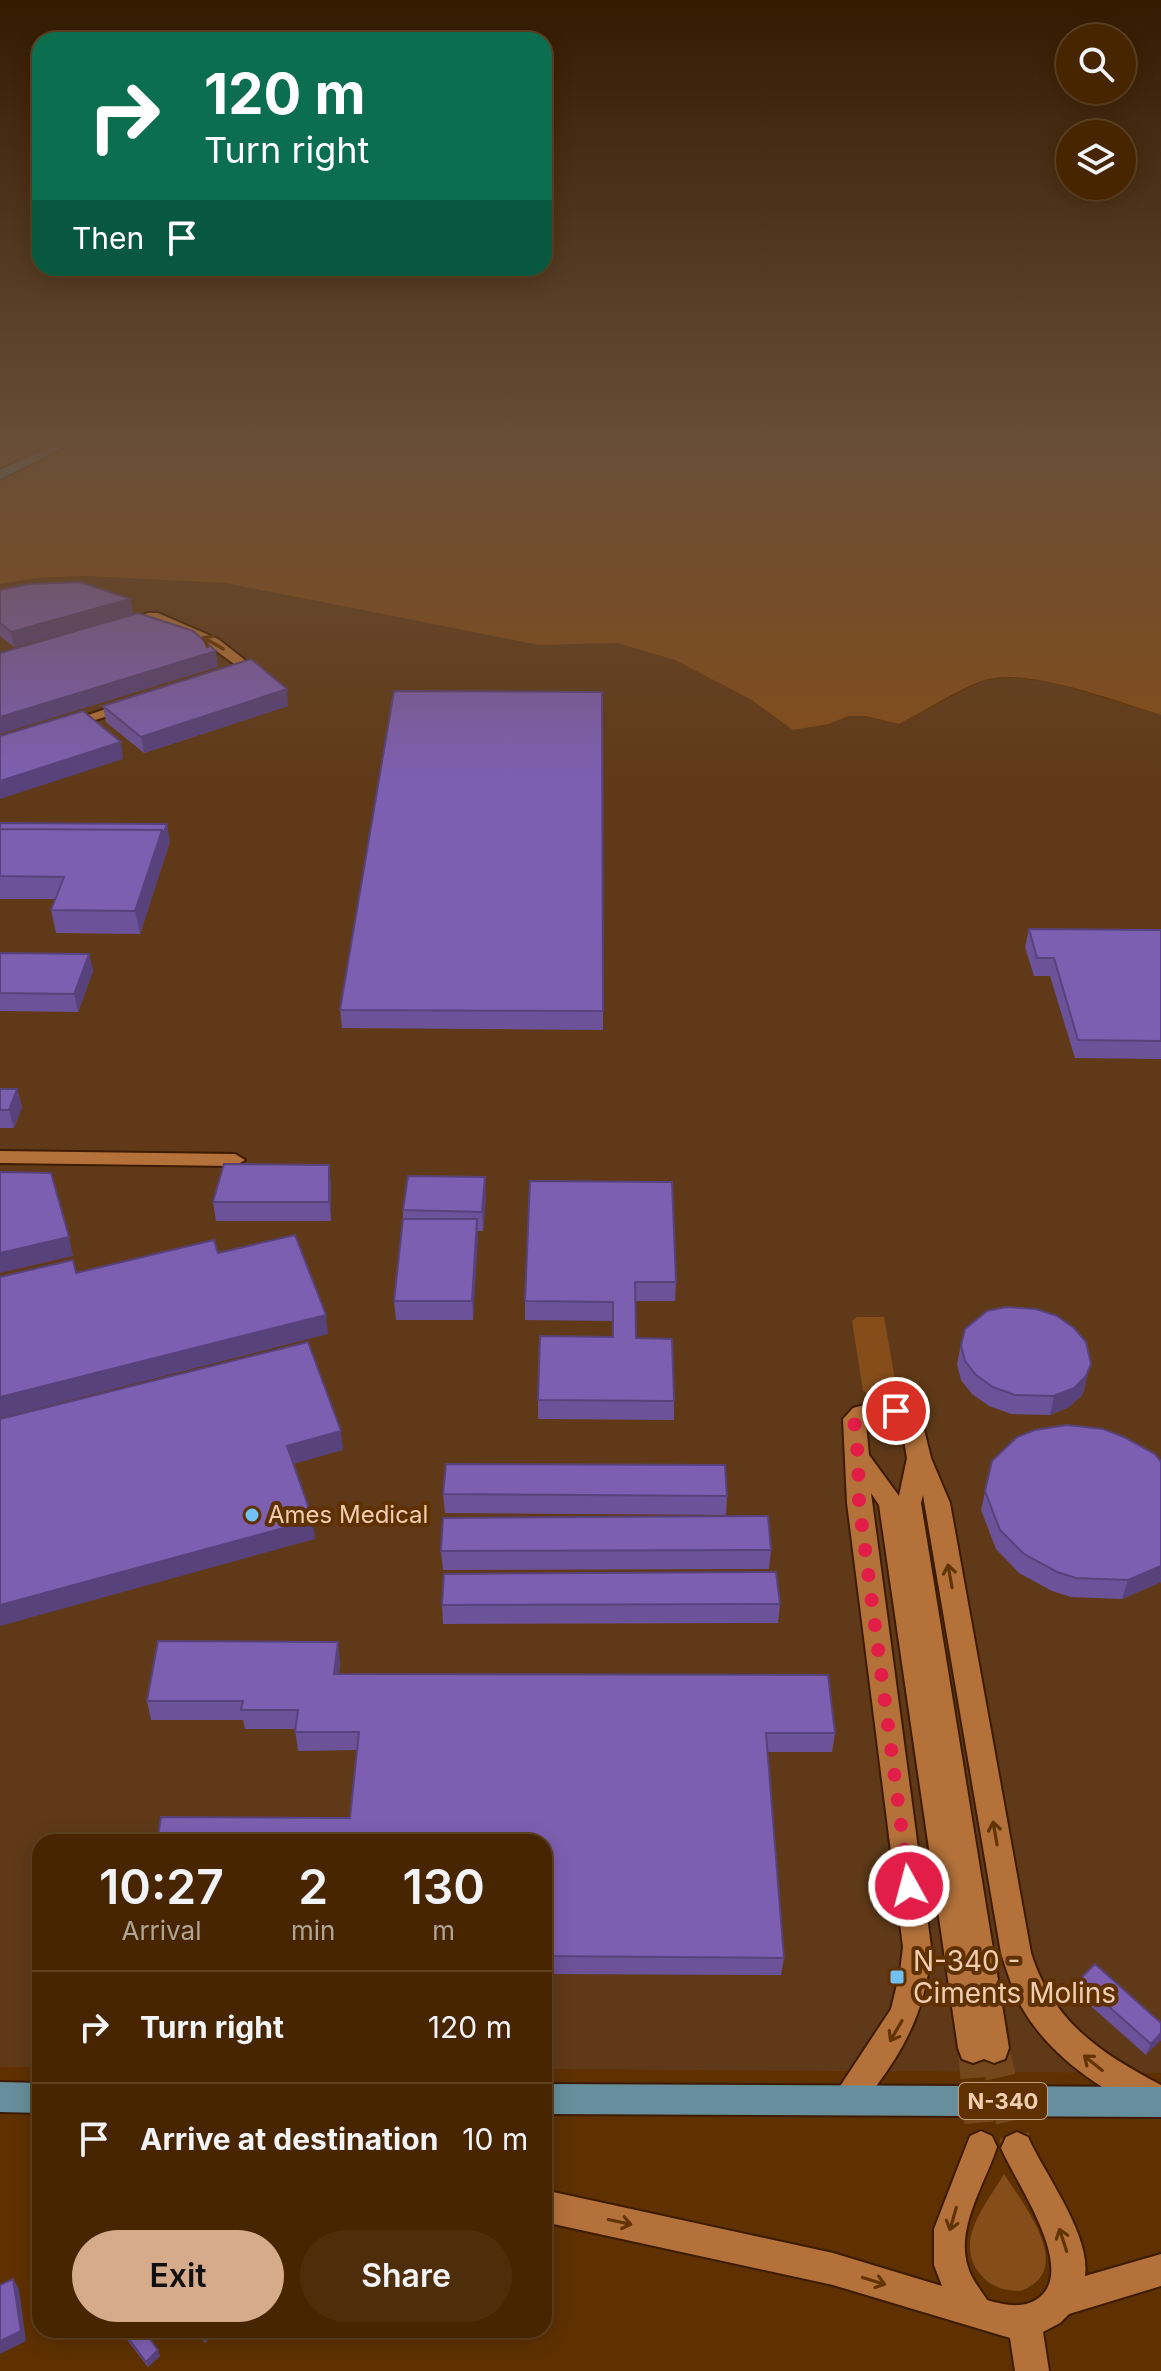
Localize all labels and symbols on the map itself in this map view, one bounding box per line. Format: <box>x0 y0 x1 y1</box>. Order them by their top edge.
one-way arrow <box>202 635 225 651</box>
pin <box>862 1377 930 1445</box>
place label: Ames Medical <box>268 1500 428 1529</box>
marker: Ames Medical <box>243 1506 261 1524</box>
one-way arrow <box>942 1564 957 1590</box>
one-way arrow <box>986 1820 1001 1846</box>
position arrow <box>867 1844 951 1928</box>
place label: N-340 - Ciments Molins <box>913 1944 1116 2010</box>
marker: N-340 - Ciments Molins <box>888 1968 906 1986</box>
one-way arrow <box>888 2019 904 2042</box>
one-way arrow <box>1084 2054 1104 2072</box>
road number: N-340 <box>959 2083 1047 2119</box>
one-way arrow <box>945 2206 960 2232</box>
one-way arrow <box>607 2216 633 2231</box>
one-way arrow <box>1054 2228 1069 2253</box>
one-way arrow <box>860 2274 886 2289</box>

